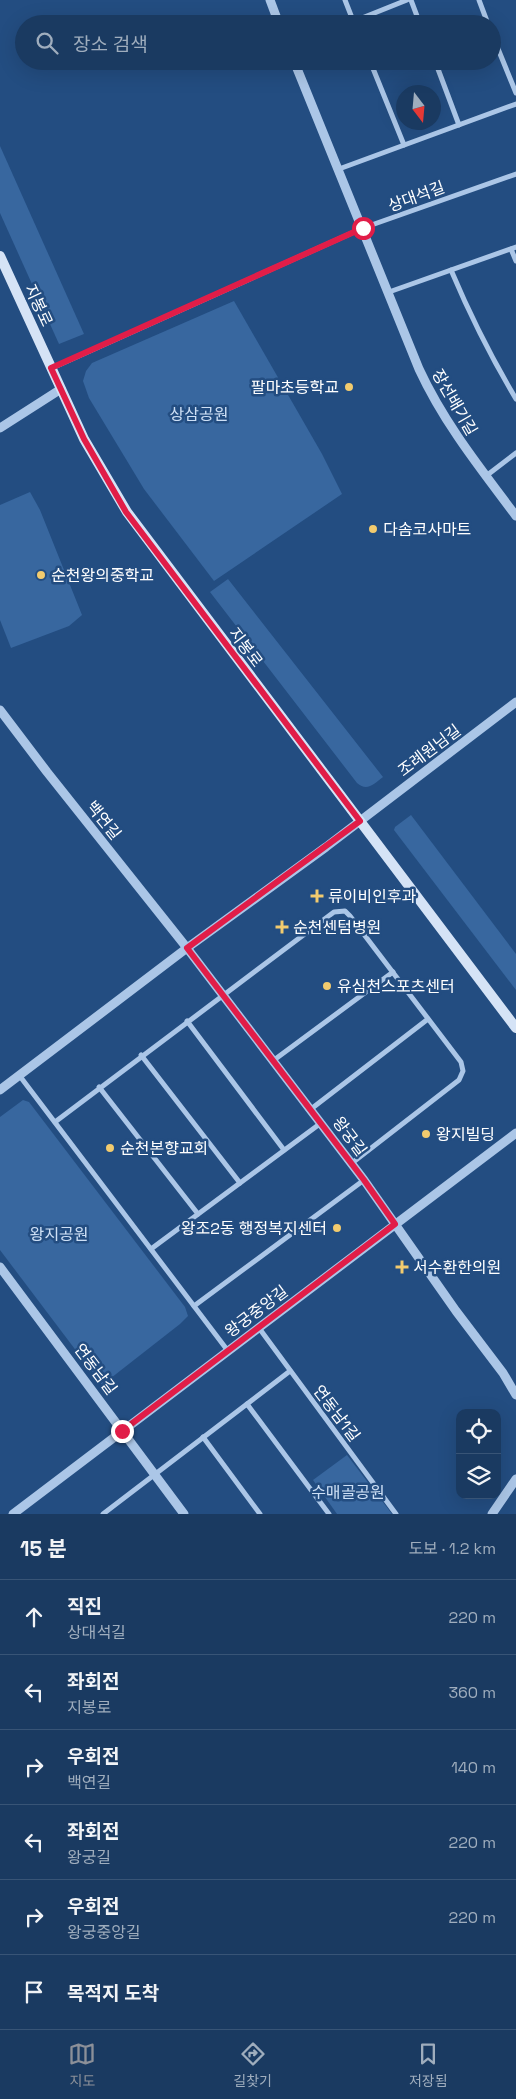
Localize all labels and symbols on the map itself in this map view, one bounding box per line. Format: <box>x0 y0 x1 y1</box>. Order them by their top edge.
north arrow <box>396 85 441 130</box>
street label: 상대석길 <box>385 177 447 216</box>
route start <box>352 217 375 240</box>
street label: 지봉로 <box>20 281 58 330</box>
street label: 장선배기길 <box>427 365 482 439</box>
place label: 팔마초등학교 <box>251 377 339 398</box>
marker: 팔마초등학교 <box>343 381 355 393</box>
park label: 상삼공원 <box>170 404 228 425</box>
place label: 다솜코사마트 <box>383 519 471 540</box>
marker: 다솜코사마트 <box>367 523 379 535</box>
place label: 순천왕의중학교 <box>51 565 154 586</box>
marker: 순천왕의중학교 <box>35 569 47 581</box>
street label: 지봉로 <box>224 623 267 671</box>
street label: 조례원님길 <box>394 720 465 781</box>
street label: 백연길 <box>82 797 126 844</box>
place label: 류이비인후과 <box>328 886 417 907</box>
marker: 류이비인후과 <box>310 889 324 903</box>
place label: 순천센텀병원 <box>293 917 381 938</box>
marker: 순천센텀병원 <box>275 920 289 934</box>
place label: 유심천스포츠센터 <box>337 976 455 997</box>
marker: 유심천스포츠센터 <box>321 980 333 992</box>
street label: 왕궁길 <box>328 1112 371 1160</box>
place label: 왕지빌딩 <box>436 1124 495 1145</box>
marker: 왕지빌딩 <box>420 1128 432 1140</box>
place label: 순천본향교회 <box>120 1138 208 1159</box>
marker: 순천본향교회 <box>104 1142 116 1154</box>
place label: 왕조2동 행정복지센터 <box>181 1218 327 1239</box>
marker: 왕조2동 행정복지센터 <box>331 1222 343 1234</box>
park label: 왕지공원 <box>30 1224 88 1245</box>
place label: 서수환한의원 <box>413 1257 501 1278</box>
marker: 서수환한의원 <box>395 1260 409 1274</box>
street label: 왕궁중앙길 <box>221 1281 292 1342</box>
street label: 연동남길 <box>69 1339 122 1399</box>
street label: 연동남1길 <box>308 1381 365 1446</box>
route end <box>111 1420 134 1443</box>
park label: 수매골공원 <box>311 1482 385 1503</box>

